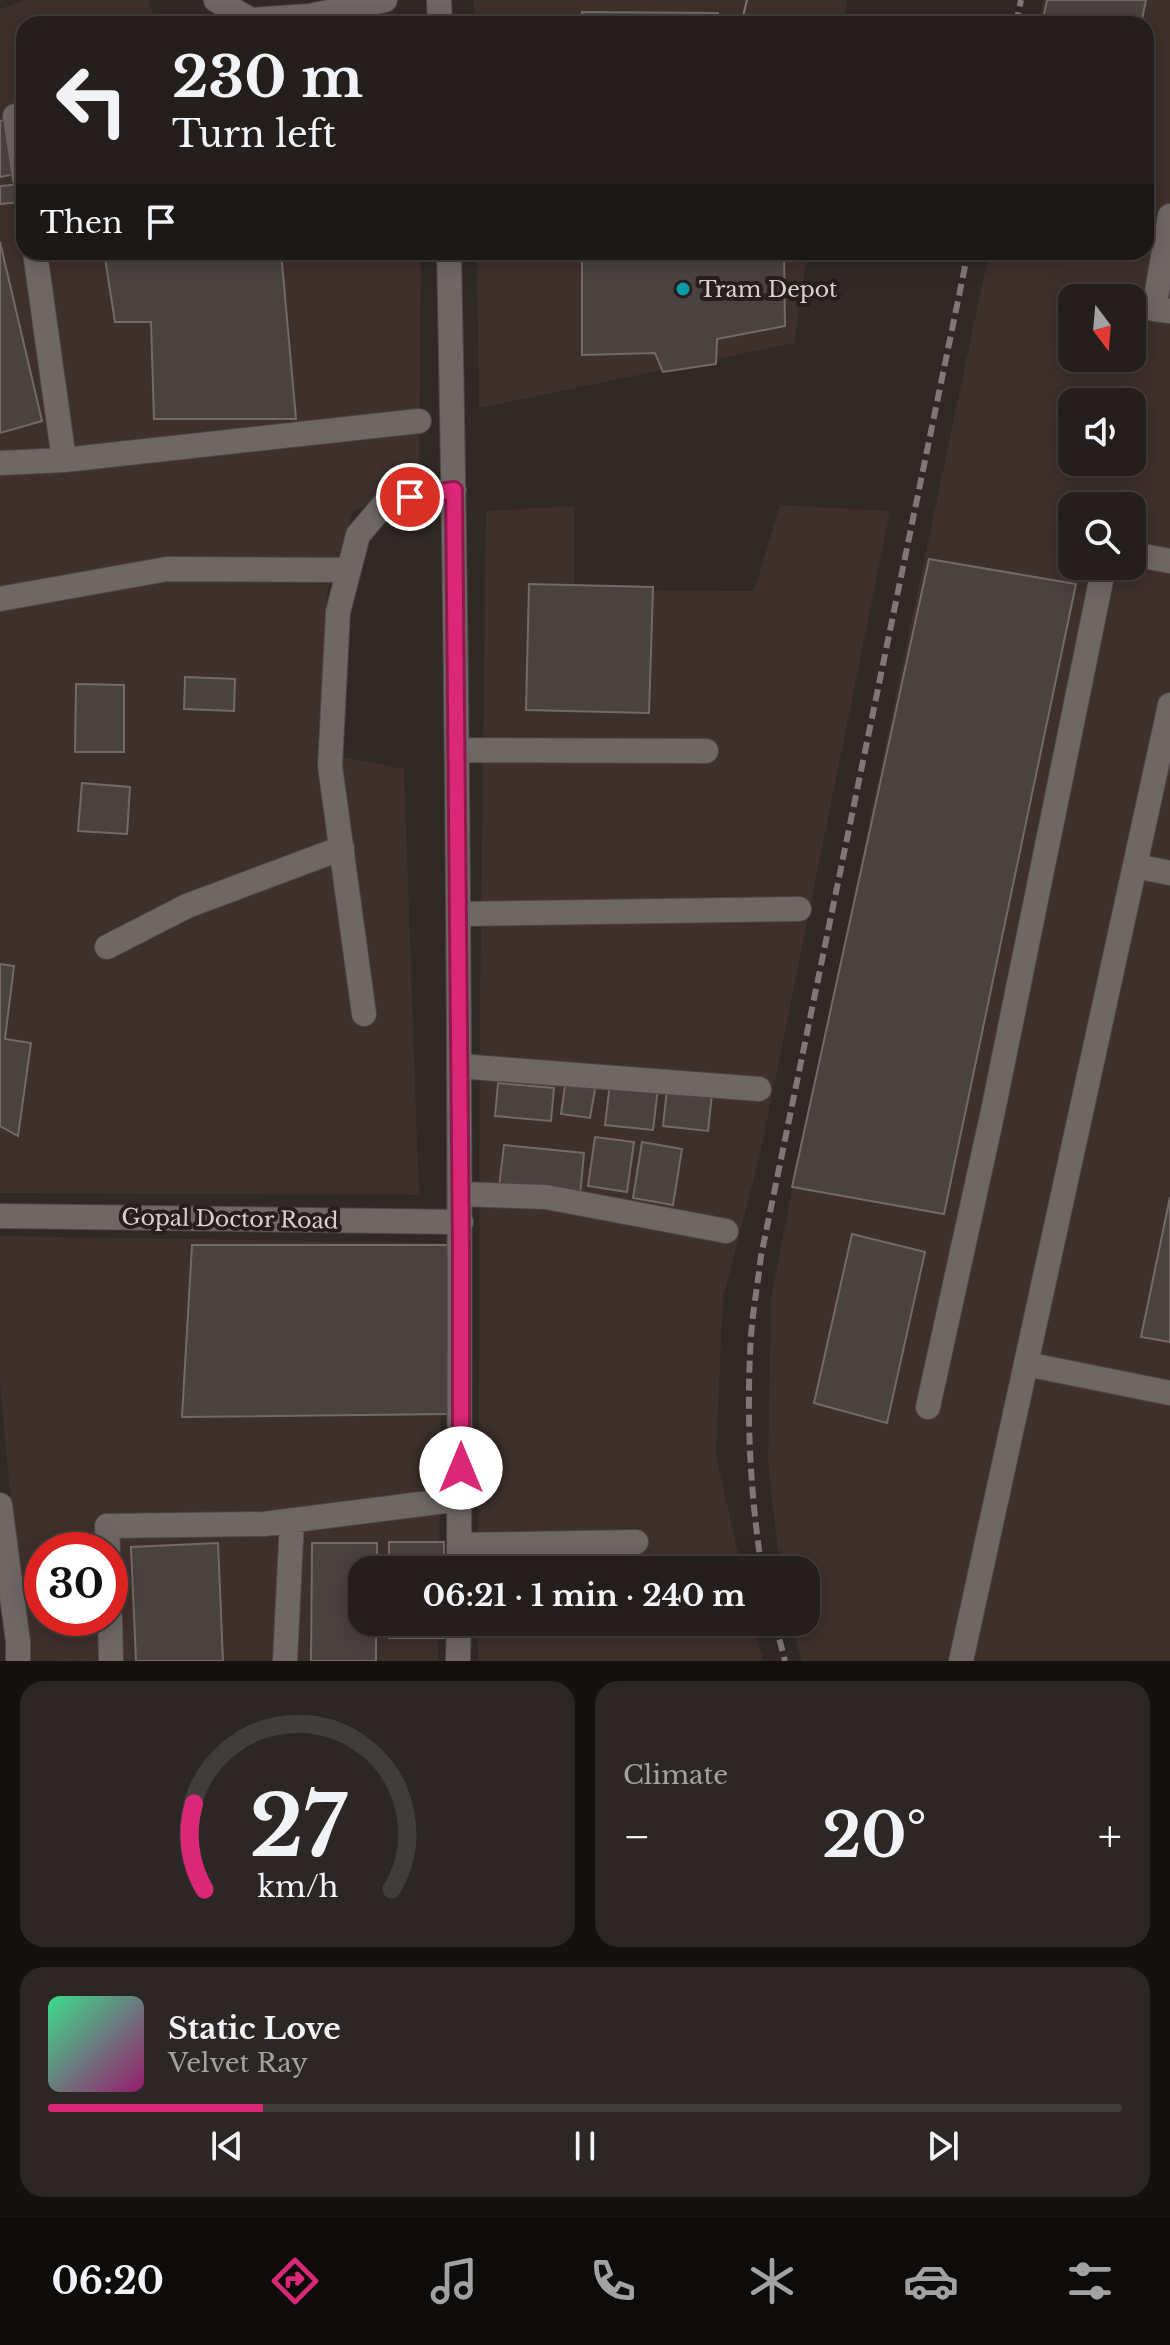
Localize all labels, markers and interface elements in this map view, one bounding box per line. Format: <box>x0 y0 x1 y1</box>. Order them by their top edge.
text: 230 m <box>172 43 363 112</box>
icon: left <box>40 48 144 152</box>
text: Turn left <box>172 112 336 157</box>
icon: arrive <box>139 200 183 244</box>
text: Then <box>40 204 123 241</box>
place label: Tram Depot <box>699 276 838 303</box>
marker: Tram Depot <box>674 280 692 298</box>
north arrow <box>1058 284 1146 372</box>
map controls <box>1058 284 1146 580</box>
button: sound <box>1058 388 1146 476</box>
pin <box>376 463 444 531</box>
icon: arrive <box>388 475 432 519</box>
button: search <box>1058 492 1146 580</box>
street label: Gopal Doctor Road <box>121 1204 339 1234</box>
position arrow <box>419 1426 503 1510</box>
speed limit sign: 30 <box>24 1532 128 1636</box>
text: 06:21 · 1 min · 240 m <box>423 1577 745 1614</box>
text: Climate <box>623 1759 728 1791</box>
text: 27 <box>249 1775 347 1878</box>
text: 20° <box>822 1799 927 1873</box>
text: − <box>623 1809 651 1864</box>
text: + <box>1098 1809 1122 1864</box>
text: km/h <box>257 1869 338 1905</box>
text: Static Love <box>168 2010 341 2047</box>
text: Velvet Ray <box>168 2047 308 2079</box>
icon: previous <box>205 2124 249 2168</box>
icon: pause <box>563 2124 607 2168</box>
icon: next <box>921 2124 965 2168</box>
icon: directions <box>267 2253 323 2309</box>
icon: music <box>426 2253 482 2309</box>
icon: phone <box>585 2253 641 2309</box>
icon: climate <box>744 2253 800 2309</box>
icon: car <box>903 2253 959 2309</box>
icon: filters <box>1062 2253 1118 2309</box>
text: 06:20 <box>52 2259 164 2304</box>

